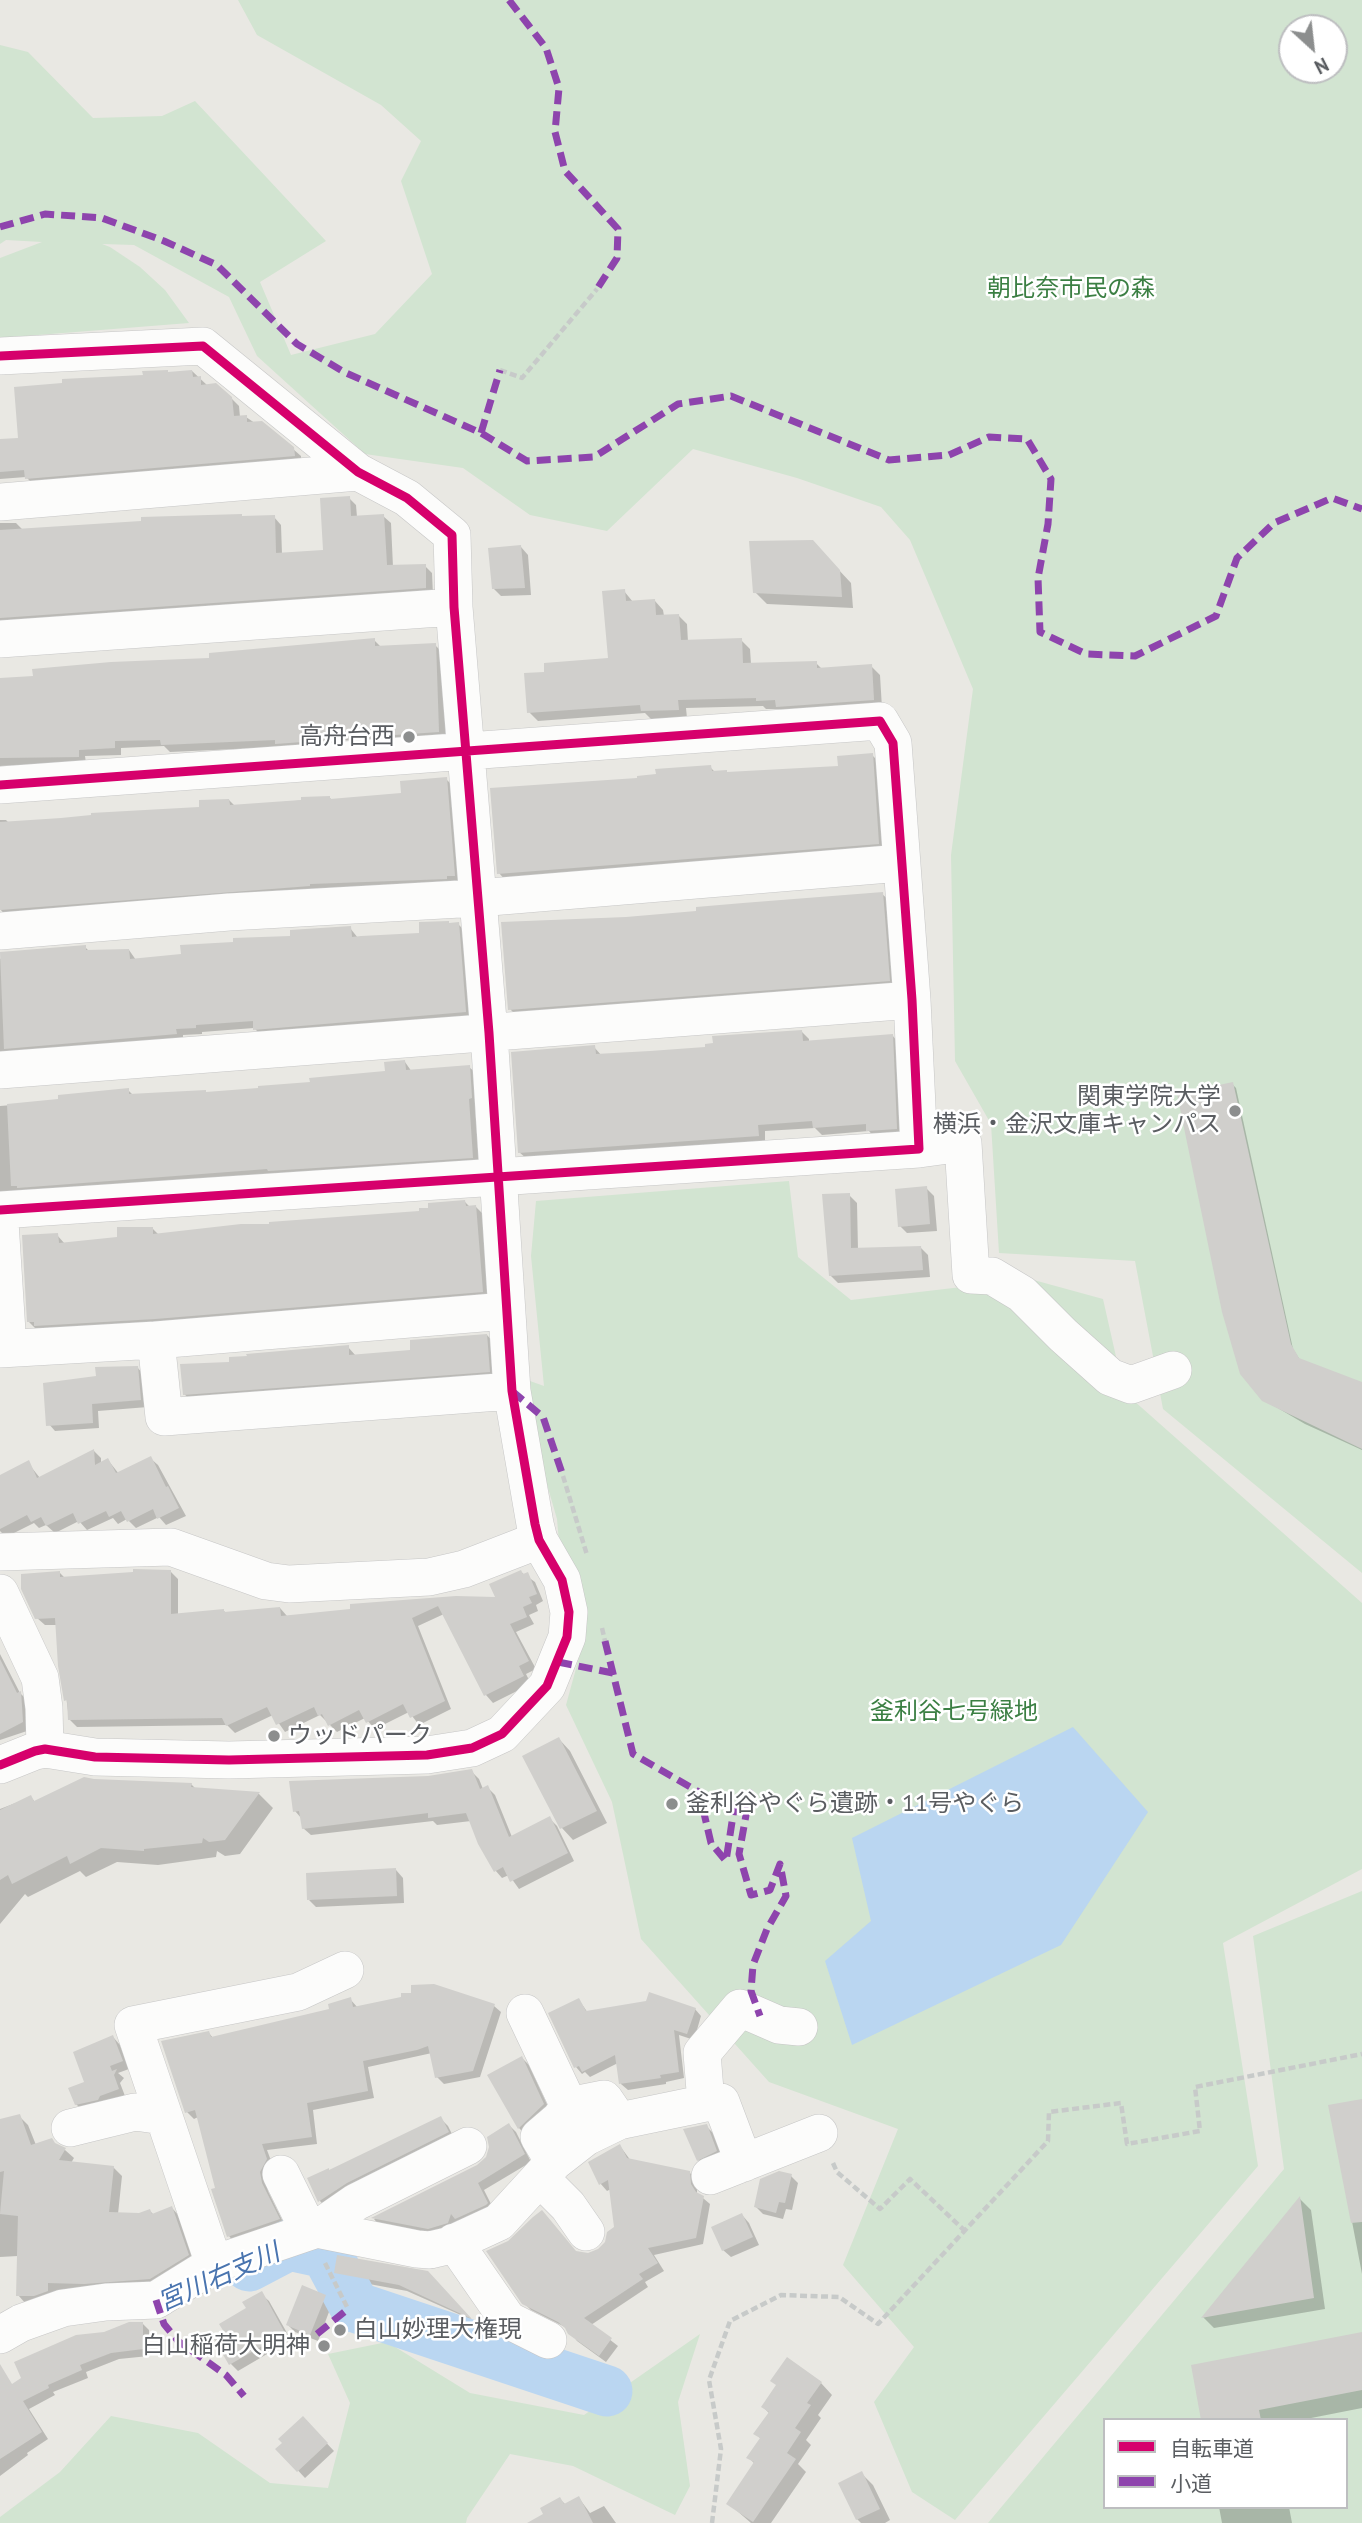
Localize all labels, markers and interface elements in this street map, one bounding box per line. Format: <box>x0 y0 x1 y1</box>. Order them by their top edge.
north arrow <box>1278 14 1348 84</box>
text: N <box>1311 52 1333 79</box>
park label: 朝比奈市民の森 <box>987 275 1155 303</box>
place label: 高舟台西 <box>299 723 395 751</box>
marker: 高舟台西 <box>401 729 417 745</box>
place label: 関東学院大学 横浜・金沢文庫キャンパス <box>933 1083 1221 1139</box>
marker: 関東学院大学 横浜・金沢文庫キャンパス <box>1227 1103 1243 1119</box>
park label: 釜利谷七号緑地 <box>870 1698 1038 1726</box>
place label: ウッドパーク <box>288 1722 432 1750</box>
marker: ウッドパーク <box>266 1728 282 1744</box>
place label: 釜利谷やぐら遺跡・11号やぐら <box>686 1790 1024 1818</box>
marker: 釜利谷やぐら遺跡・11号やぐら <box>664 1796 680 1812</box>
water label: 宮川右支川 <box>153 2237 285 2319</box>
place label: 白山妙理大権現 <box>354 2316 522 2344</box>
marker: 白山妙理大権現 <box>332 2322 348 2338</box>
place label: 白山稲荷大明神 <box>142 2332 310 2360</box>
marker: 白山稲荷大明神 <box>316 2338 332 2354</box>
legend <box>1103 2418 1348 2509</box>
text: 自転車道 <box>1170 2435 1254 2462</box>
text: 小道 <box>1170 2470 1212 2497</box>

